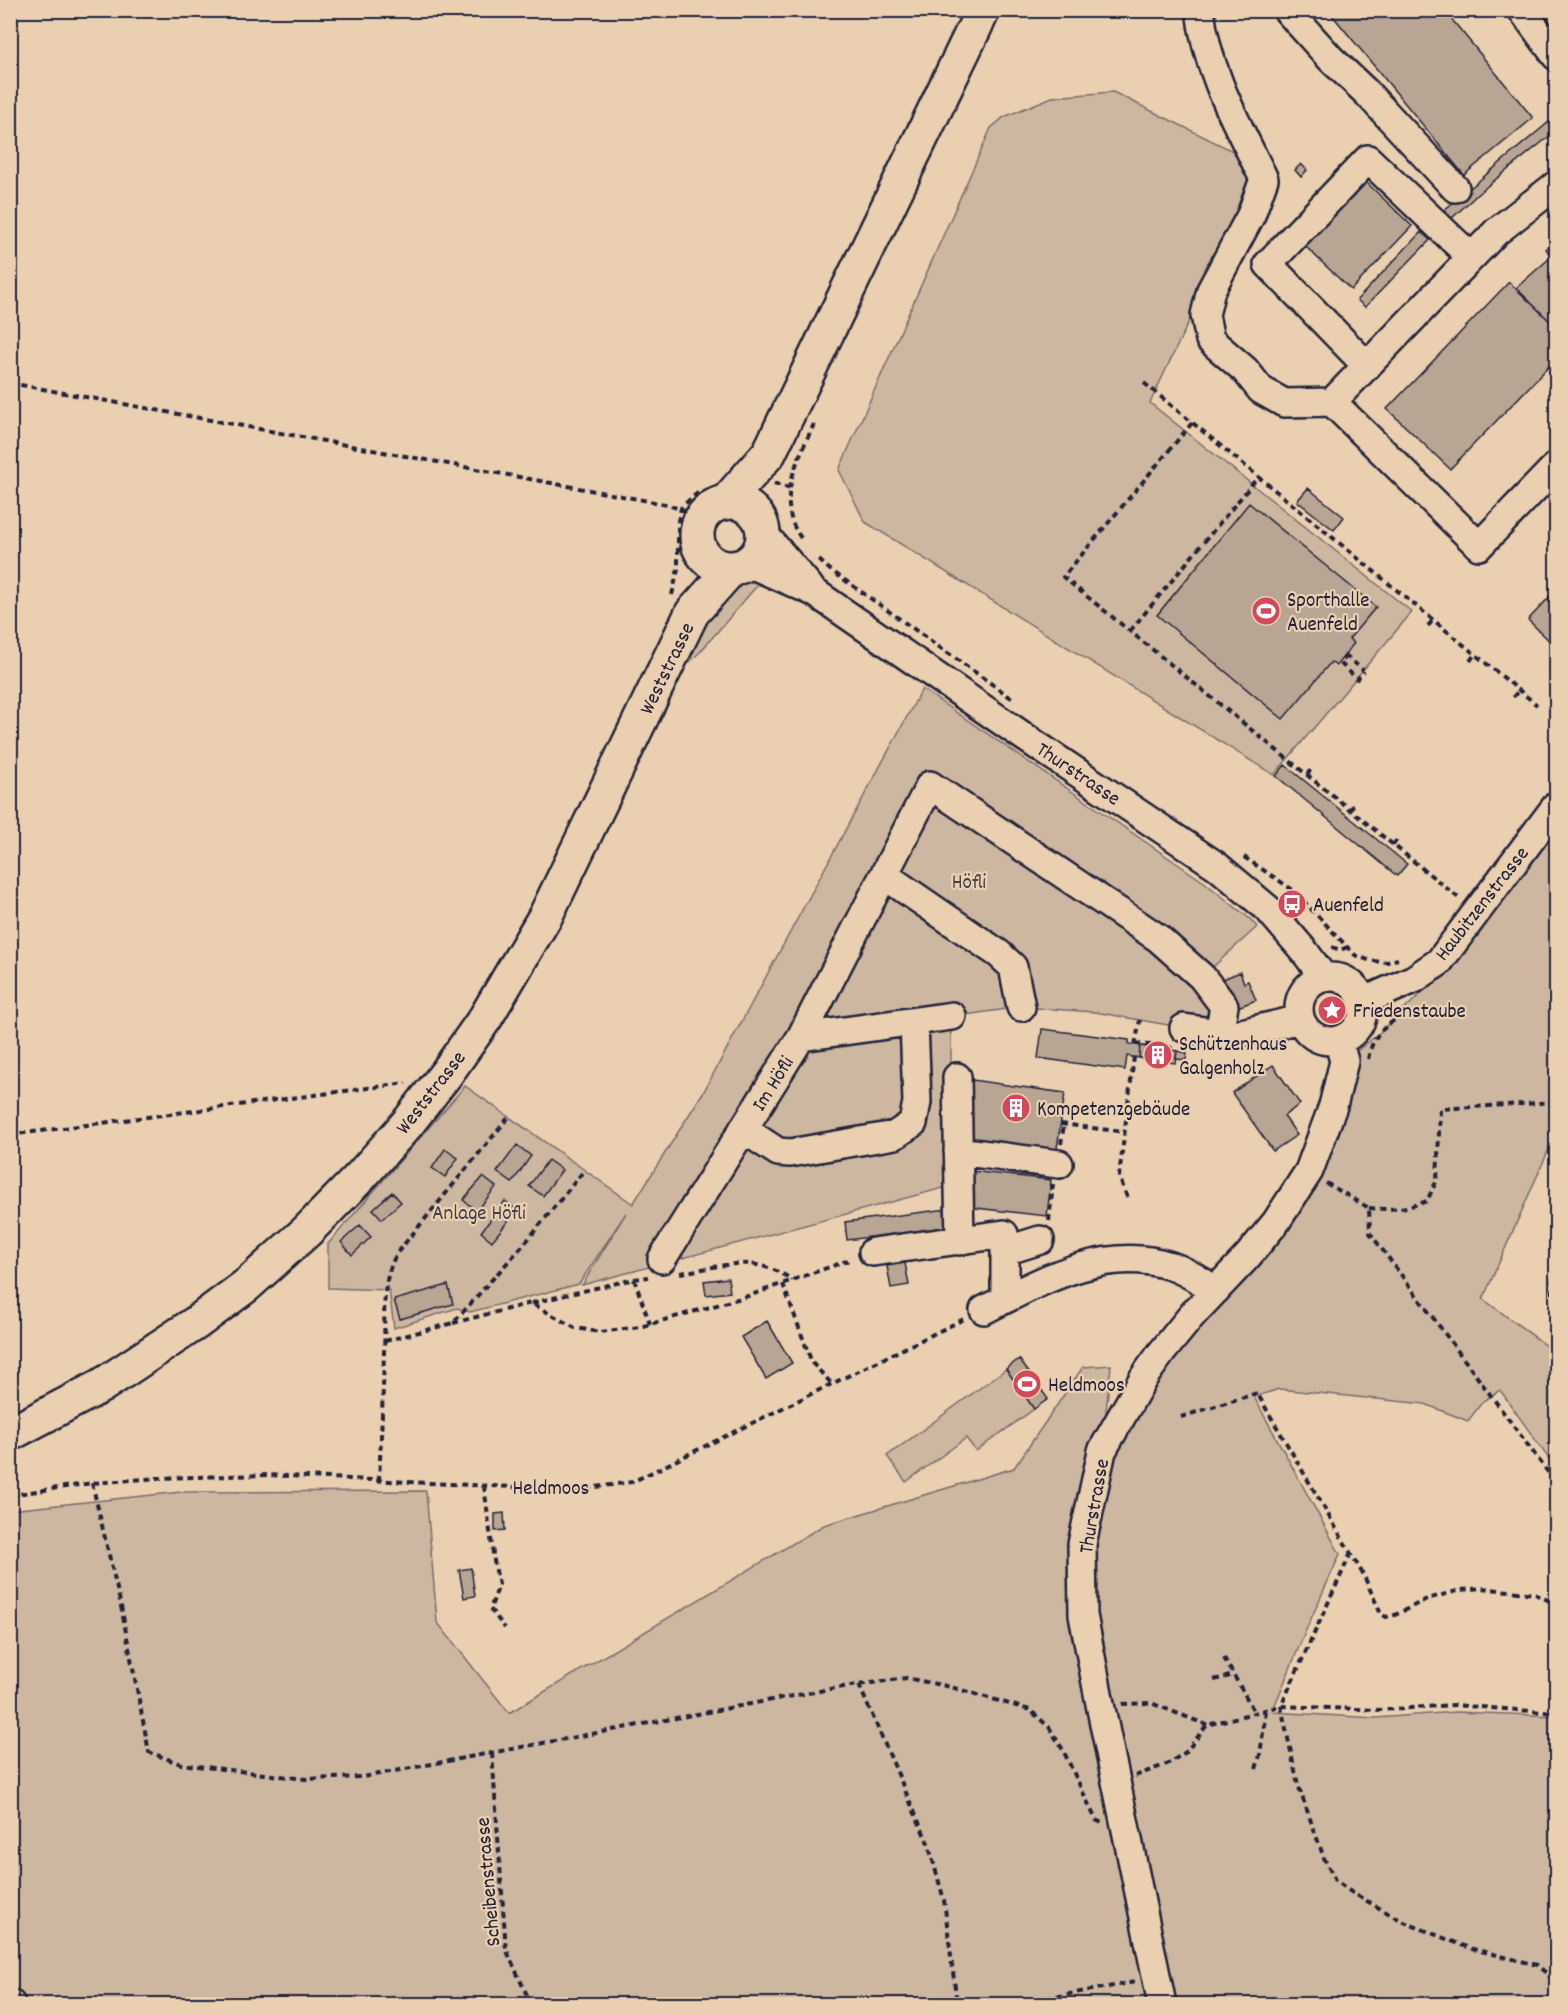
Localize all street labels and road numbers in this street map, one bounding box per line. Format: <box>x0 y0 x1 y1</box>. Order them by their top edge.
street label: Weststrasse <box>634 618 704 720</box>
street label: Thurstrasse <box>1029 736 1126 815</box>
street label: Haubitzenstrasse <box>1429 841 1538 969</box>
street label: Weststrasse <box>390 1046 475 1142</box>
street label: Im Höfli <box>746 1051 803 1118</box>
street label: Thurstrasse <box>1073 1457 1119 1556</box>
street label: Heldmoos <box>513 1475 589 1505</box>
street label: Scheibenstrasse <box>469 1816 511 1948</box>

